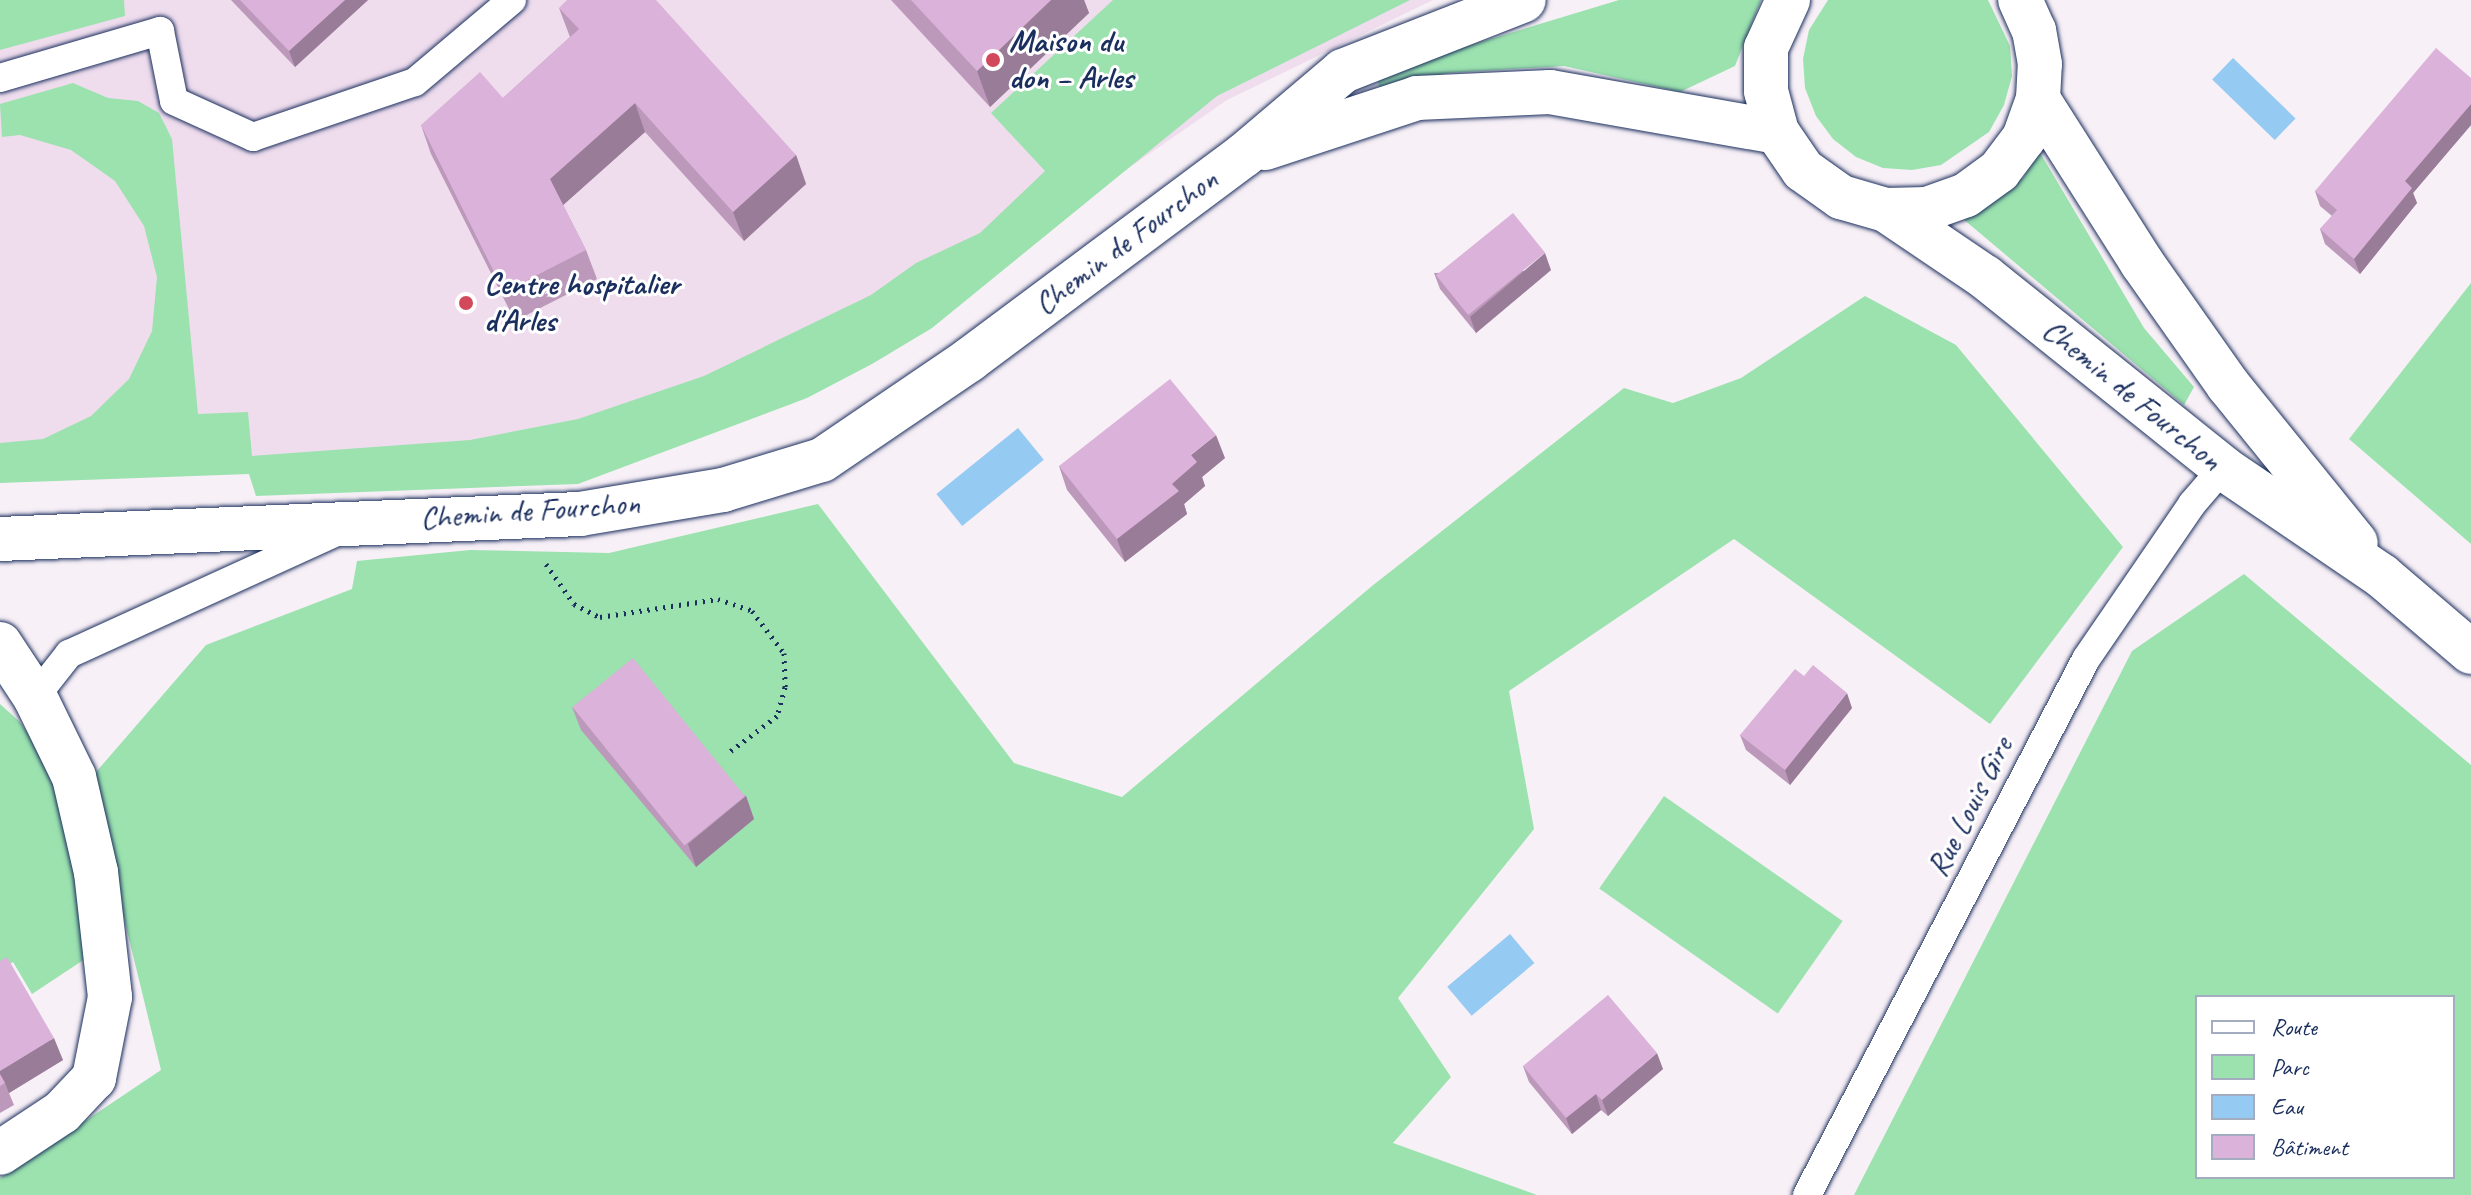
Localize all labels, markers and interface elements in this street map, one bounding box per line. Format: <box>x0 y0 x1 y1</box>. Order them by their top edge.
place label: Maison du don – Arles <box>1009 23 1133 98</box>
marker: Maison du don – Arles <box>984 51 1002 69</box>
street label: Chemin de Fourchon <box>1027 161 1225 323</box>
place label: Centre hospitalier d'Arles <box>484 266 680 341</box>
marker: Centre hospitalier d'Arles <box>455 292 477 314</box>
street label: Chemin de Fourchon <box>2035 311 2229 479</box>
street label: Chemin de Fourchon <box>420 484 640 538</box>
street label: Rue Louis Gire <box>1919 731 2021 883</box>
legend <box>2195 995 2455 1179</box>
text: Route <box>2271 1012 2317 1042</box>
text: Parc <box>2271 1052 2309 1082</box>
text: Eau <box>2271 1092 2303 1122</box>
text: Bâtiment <box>2271 1132 2348 1162</box>

